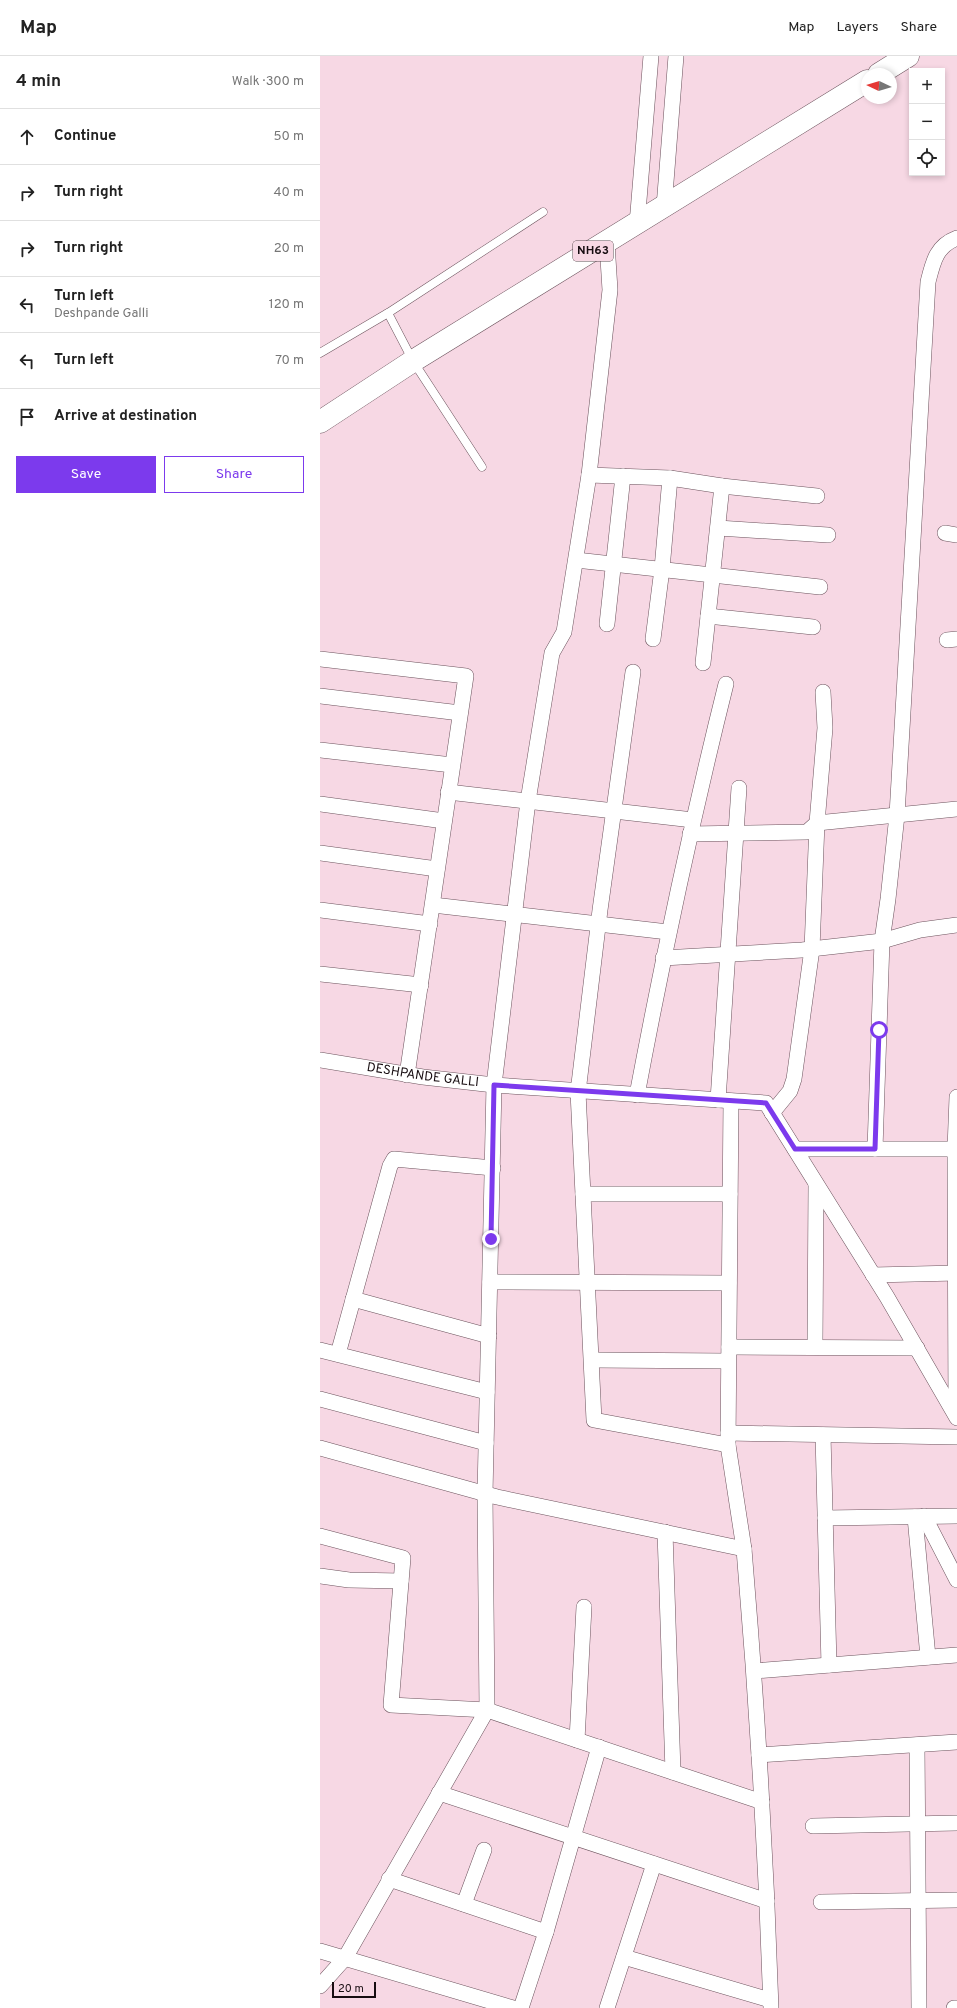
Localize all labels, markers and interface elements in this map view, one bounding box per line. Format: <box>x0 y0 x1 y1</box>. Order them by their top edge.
text: Map <box>20 16 57 40</box>
text: Map <box>788 19 814 36</box>
text: Layers <box>836 19 878 36</box>
text: Share <box>900 19 937 36</box>
north arrow <box>861 68 897 104</box>
map controls <box>909 68 945 176</box>
button: + <box>909 68 945 104</box>
text: 4 min <box>16 71 61 93</box>
text: Walk · 300 m <box>232 74 304 90</box>
button: − <box>909 104 945 140</box>
icon: ahead <box>16 126 38 148</box>
text: Continue <box>54 127 116 146</box>
text: 50 m <box>274 129 304 145</box>
button: locate <box>909 140 945 176</box>
icon: right <box>16 182 38 204</box>
text: Turn right <box>54 183 123 202</box>
text: 40 m <box>274 185 304 201</box>
icon: right <box>16 238 38 260</box>
text: Turn right <box>54 239 123 258</box>
text: 20 m <box>274 241 304 257</box>
road number: NH63 <box>573 241 613 261</box>
text: Turn left <box>54 287 114 306</box>
icon: left <box>16 294 38 316</box>
text: 120 m <box>269 297 304 313</box>
text: Deshpande Galli <box>54 306 148 322</box>
icon: left <box>16 350 38 372</box>
text: Turn left <box>54 351 114 370</box>
text: 70 m <box>275 353 304 369</box>
icon: arrive <box>16 406 38 428</box>
text: Arrive at destination <box>54 407 197 426</box>
button: Save <box>16 456 156 493</box>
button: Share <box>164 456 304 493</box>
route start <box>870 1021 888 1039</box>
street label: DESHPANDE GALLI <box>366 1060 480 1091</box>
route end <box>482 1230 500 1248</box>
scale bar <box>332 1980 376 1999</box>
text: 20 m <box>338 1982 364 1996</box>

